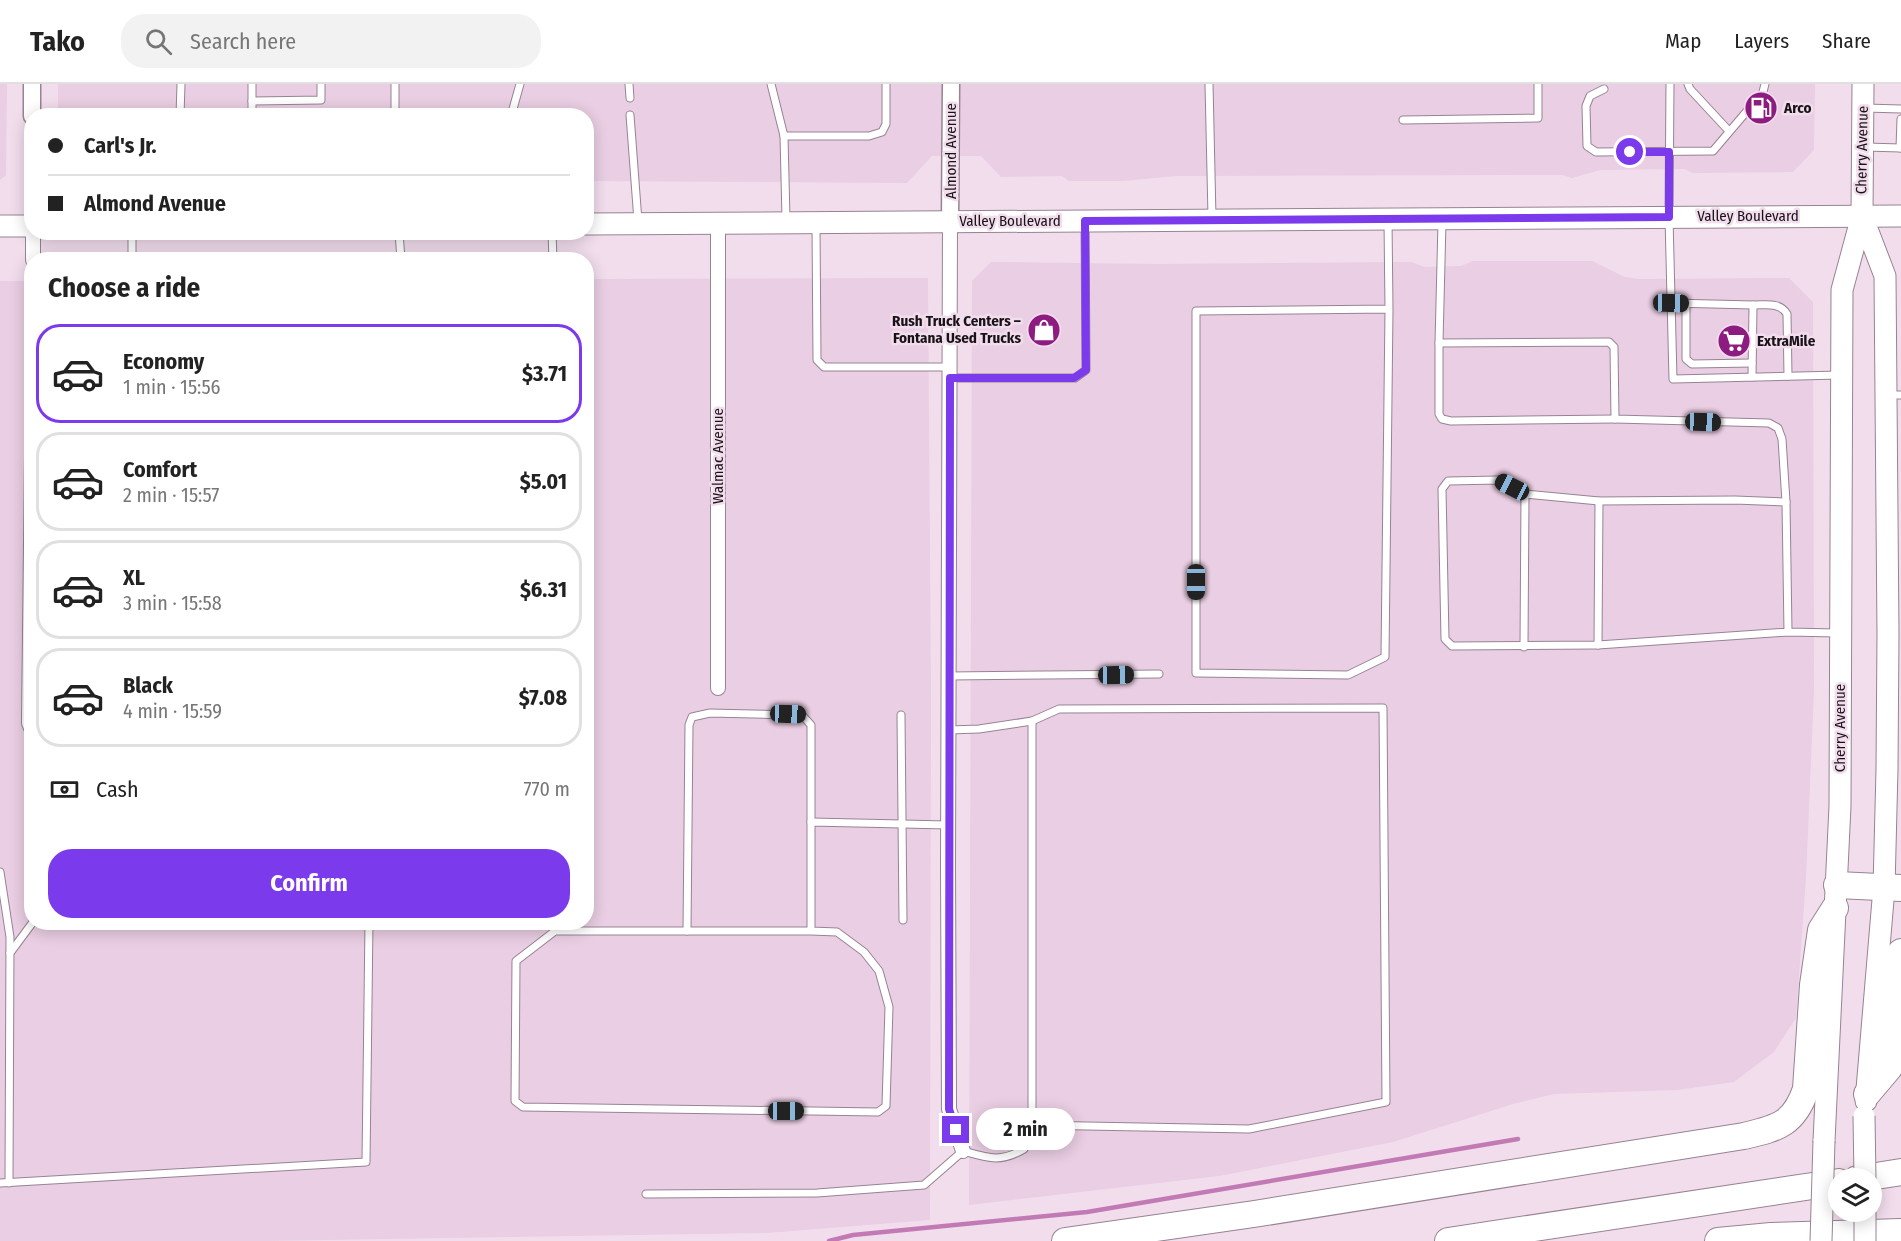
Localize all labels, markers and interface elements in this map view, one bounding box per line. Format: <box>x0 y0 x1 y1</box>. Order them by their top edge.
search box <box>121 14 541 68</box>
text: Tako <box>30 25 85 58</box>
icon: search <box>142 25 175 58</box>
text: Search here <box>190 28 296 55</box>
text: Map <box>1665 28 1701 54</box>
text: Layers <box>1734 28 1789 54</box>
text: Share <box>1822 28 1871 54</box>
fuel station icon: Arco <box>1743 90 1779 126</box>
place label: Arco <box>1783 99 1811 117</box>
street label: Almond Avenue <box>942 103 960 199</box>
street label: Cherry Avenue <box>1852 106 1872 194</box>
text: Carl's Jr. <box>84 132 157 159</box>
route start <box>1616 138 1643 165</box>
text: Almond Avenue <box>84 190 226 217</box>
street label: Valley Boulevard <box>1697 207 1799 225</box>
street label: Valley Boulevard <box>959 212 1061 230</box>
text: Choose a ride <box>48 272 200 304</box>
car <box>1653 294 1689 312</box>
place label: Rush Truck Centers – Fontana Used Trucks <box>892 312 1021 347</box>
shop icon: Rush Truck Centers – Fontana Used Trucks <box>1026 312 1062 348</box>
supermarket icon: ExtraMile <box>1716 323 1752 359</box>
place label: ExtraMile <box>1757 332 1816 350</box>
icon: car <box>51 347 105 401</box>
text: Economy <box>123 348 204 375</box>
text: $3.71 <box>522 360 567 387</box>
text: 1 min · 15:56 <box>123 375 221 399</box>
street label: Walmac Avenue <box>709 408 727 504</box>
car <box>1685 412 1721 432</box>
icon: car <box>51 455 105 509</box>
text: Comfort <box>123 456 197 483</box>
text: $5.01 <box>520 468 567 495</box>
car <box>1492 471 1532 503</box>
text: 2 min · 15:57 <box>123 483 219 507</box>
icon: car <box>51 563 105 617</box>
text: XL <box>123 564 145 591</box>
car <box>1187 564 1205 600</box>
text: $6.31 <box>520 576 567 603</box>
text: 3 min · 15:58 <box>123 591 222 615</box>
car <box>1098 666 1134 684</box>
icon: car <box>51 671 105 725</box>
text: Black <box>123 672 173 699</box>
text: $7.08 <box>519 684 567 711</box>
street label: Cherry Avenue <box>1831 684 1849 772</box>
text: 4 min · 15:59 <box>123 699 222 723</box>
car <box>770 704 806 724</box>
icon: cash <box>48 773 81 806</box>
text: Cash <box>96 776 139 803</box>
text: 770 m <box>523 777 570 801</box>
button: Confirm <box>48 849 570 918</box>
car <box>768 1102 804 1120</box>
callout: 2 min <box>977 1109 1076 1151</box>
route end <box>942 1116 969 1143</box>
text: 2 min <box>1003 1117 1048 1141</box>
map controls <box>1828 1168 1882 1222</box>
button: layers <box>1828 1168 1882 1222</box>

